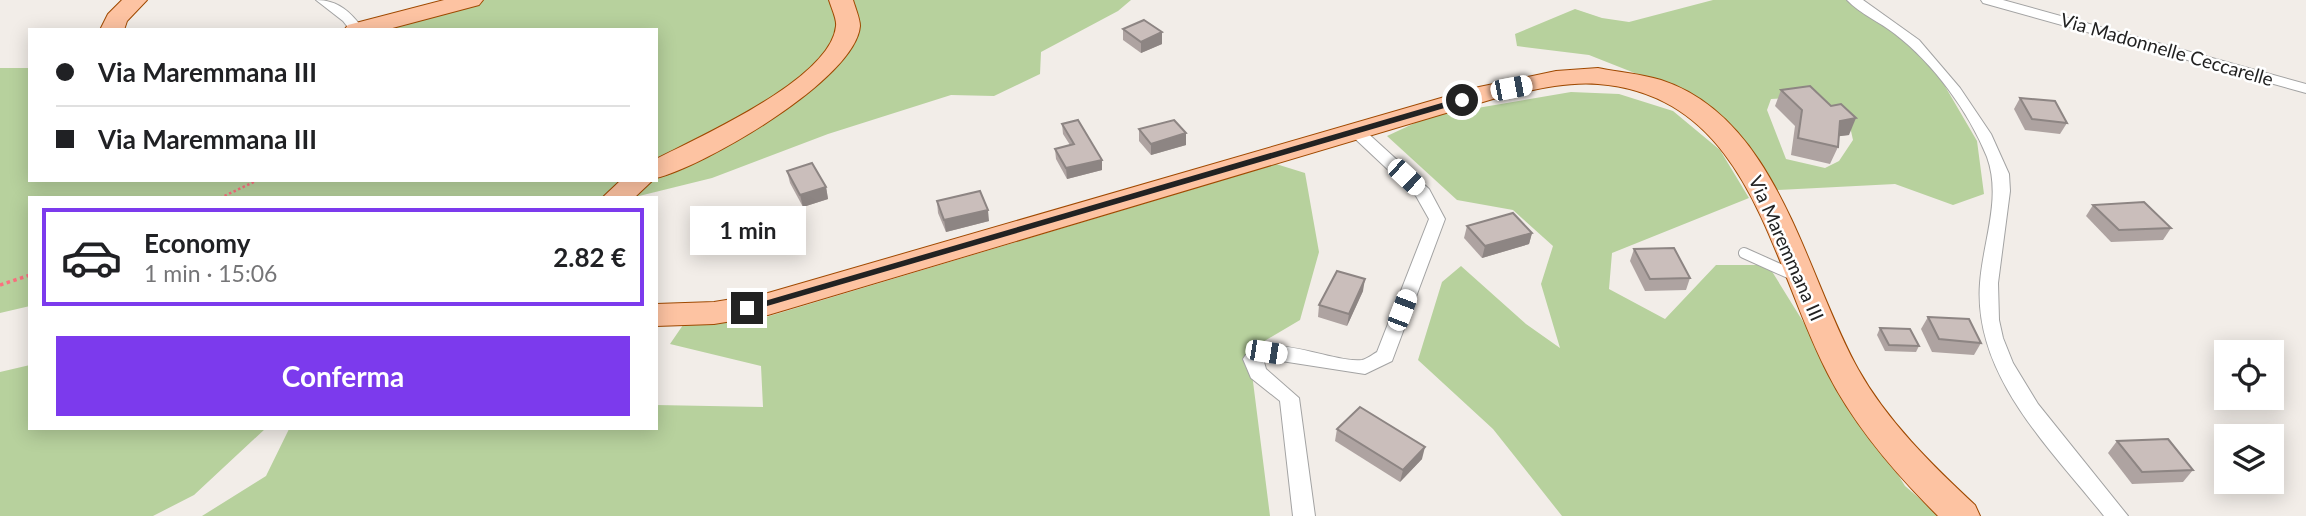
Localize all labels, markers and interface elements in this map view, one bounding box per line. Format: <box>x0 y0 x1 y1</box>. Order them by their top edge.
street label: Via Madonnelle Ceccarelle <box>2058 8 2276 90</box>
text: Via Maremmana III <box>98 56 317 88</box>
car <box>1489 74 1534 102</box>
route start <box>1446 84 1478 116</box>
text: Via Maremmana III <box>98 123 317 155</box>
car <box>1384 155 1429 199</box>
street label: Via Maremmana III <box>1745 172 1829 324</box>
callout: 1 min <box>689 206 805 256</box>
text: 1 min <box>719 216 777 244</box>
icon: car <box>60 226 123 289</box>
text: Economy <box>144 227 250 259</box>
text: 2.82 € <box>553 241 626 273</box>
text: 1 min · 15:06 <box>144 259 277 287</box>
car <box>1385 287 1420 333</box>
route end <box>731 292 763 324</box>
button: Conferma <box>56 336 630 416</box>
car <box>1244 338 1289 366</box>
map controls <box>2214 340 2284 494</box>
button: locate <box>2214 340 2284 410</box>
button: layers <box>2214 424 2284 494</box>

